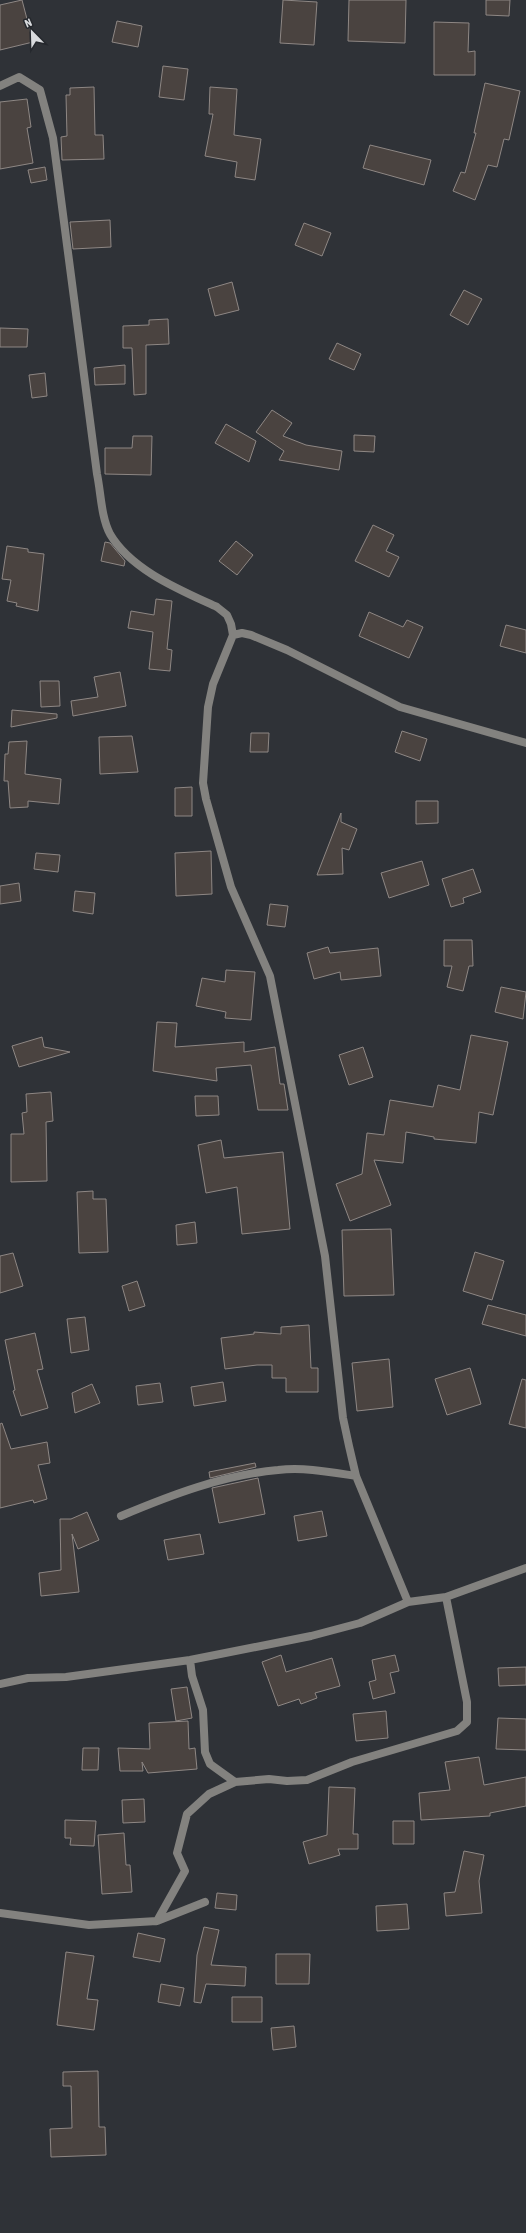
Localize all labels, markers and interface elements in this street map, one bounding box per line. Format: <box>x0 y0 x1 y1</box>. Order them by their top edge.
north arrow <box>12 12 52 52</box>
text: N <box>23 16 33 30</box>

